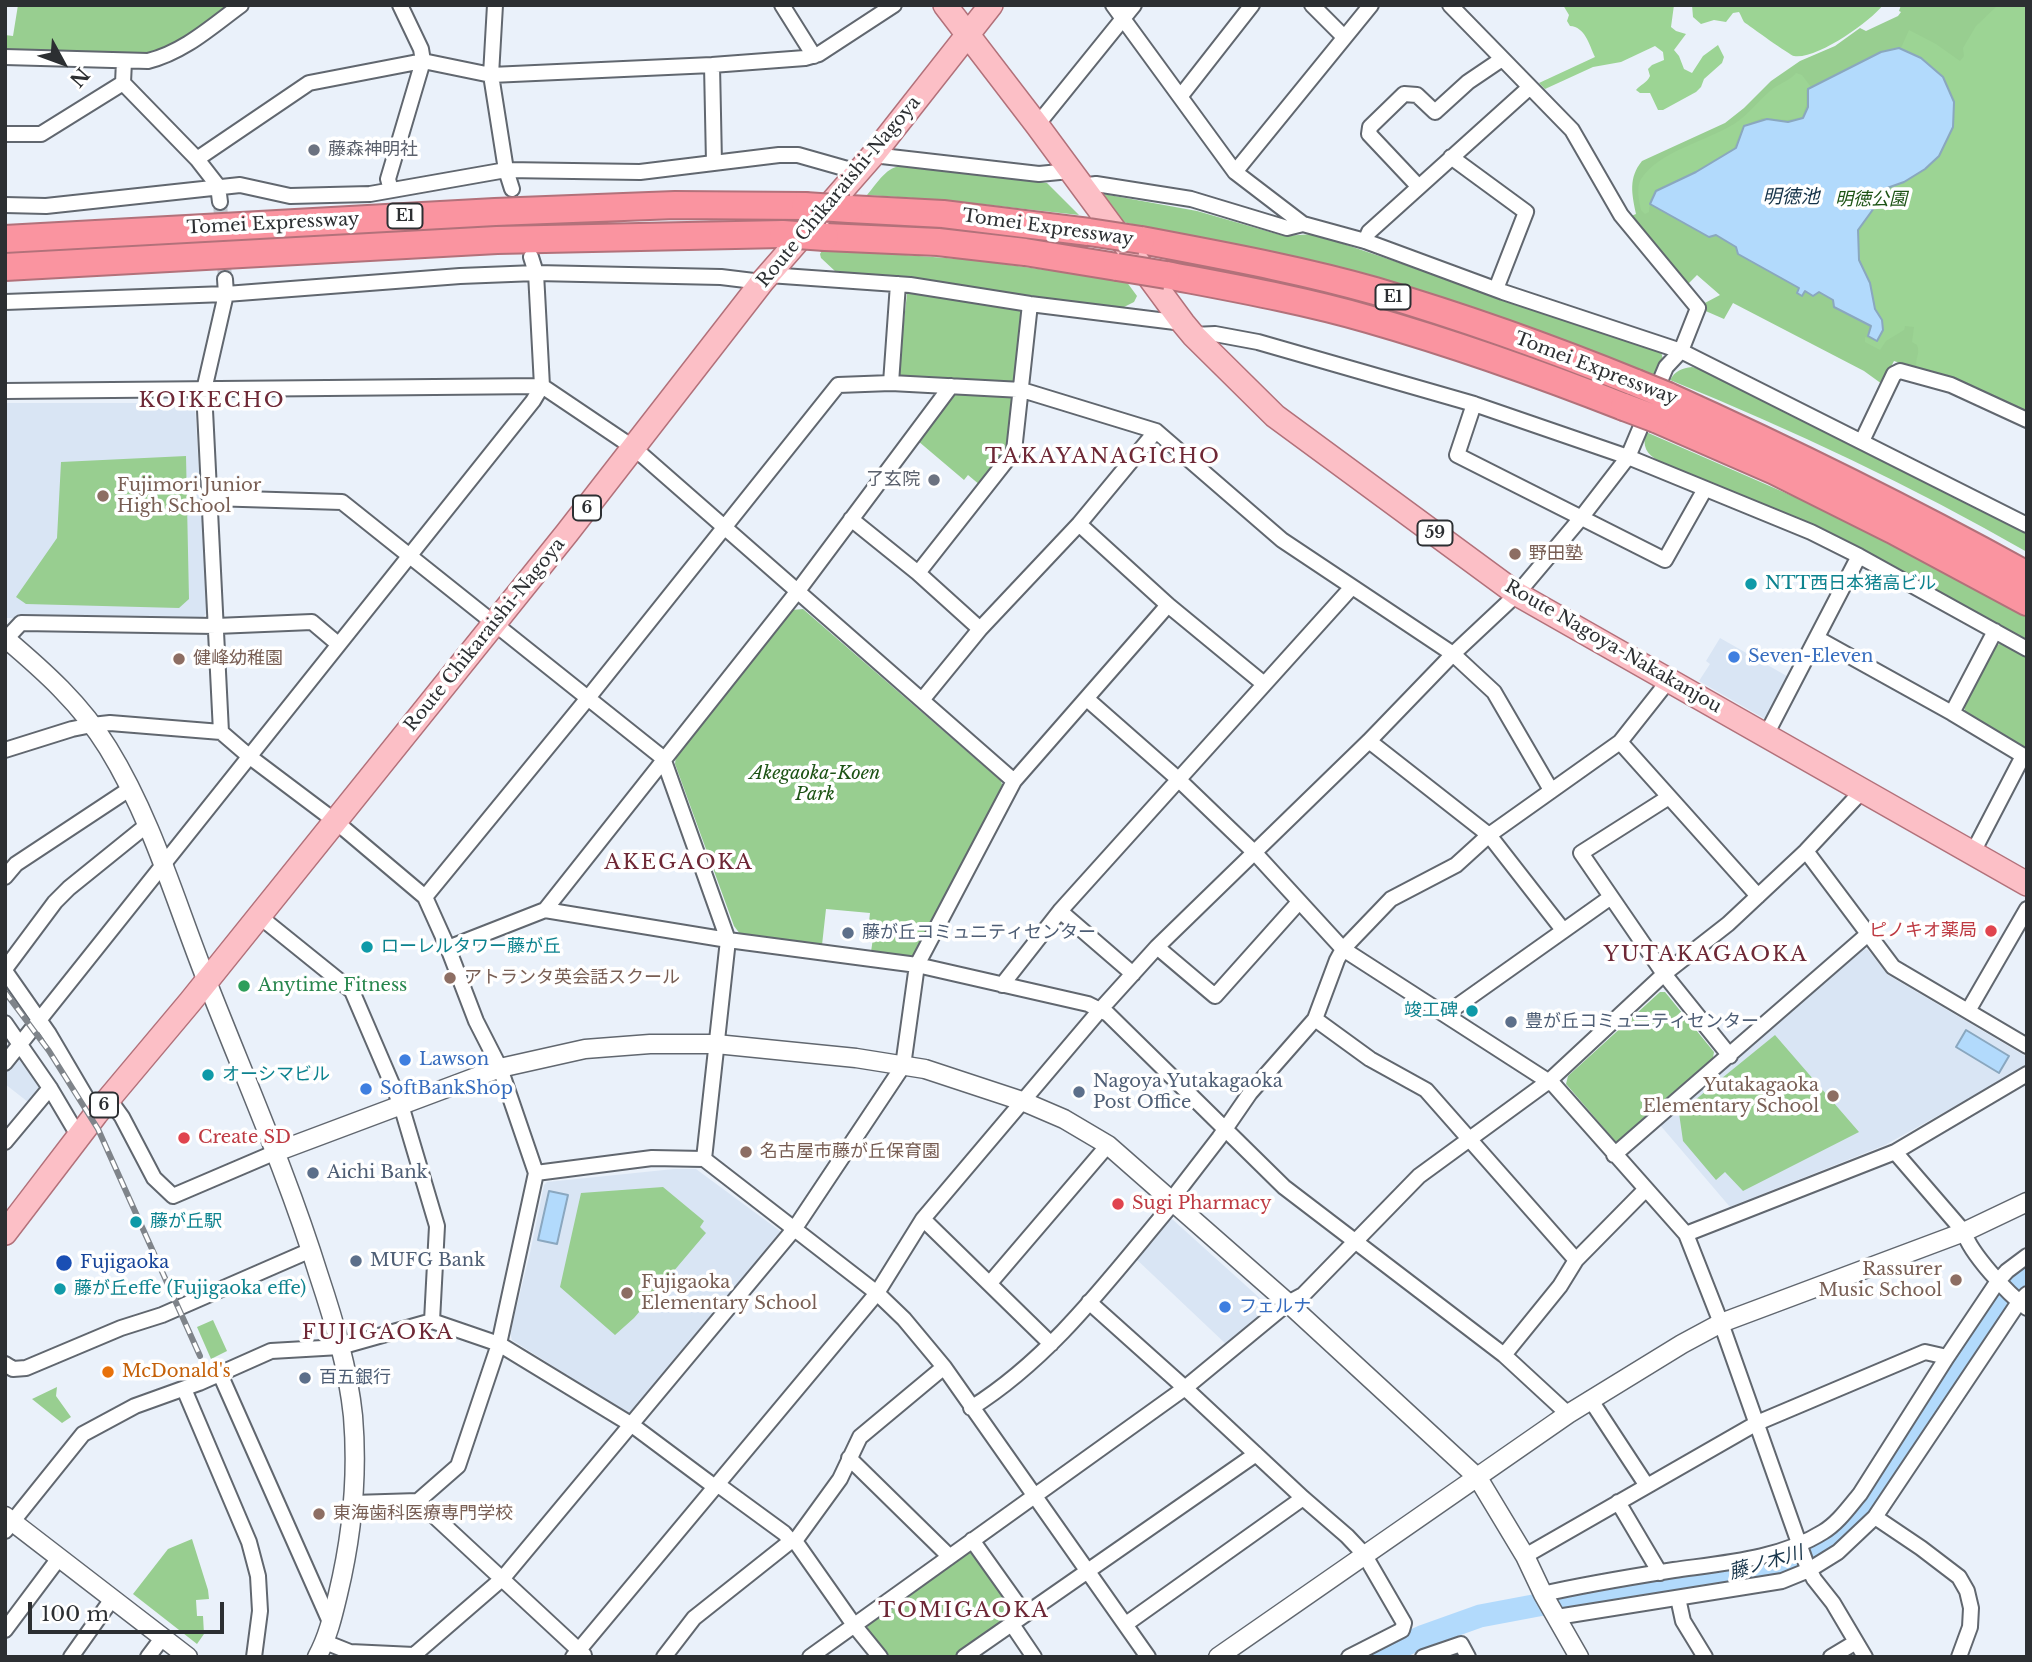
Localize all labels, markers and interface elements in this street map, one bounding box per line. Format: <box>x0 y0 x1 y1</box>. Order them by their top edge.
north arrow <box>28 28 98 98</box>
text: N <box>65 63 94 91</box>
street label: Route Chikaraishi-Nagoya <box>753 92 925 292</box>
place label: 藤森神明社 <box>328 139 418 161</box>
marker: 藤森神明社 <box>306 142 322 158</box>
water label: 明徳池 <box>1763 187 1819 209</box>
park label: 明徳公園 <box>1835 189 1907 211</box>
road number: E1 <box>388 204 422 229</box>
street label: Tomei Expressway <box>961 205 1135 251</box>
street label: Tomei Expressway <box>186 209 360 239</box>
road number: E1 <box>1376 284 1410 310</box>
street label: Tomei Expressway <box>1512 328 1680 410</box>
district label: KOIKECHO <box>139 388 285 414</box>
district label: TAKAYANAGICHO <box>987 444 1219 470</box>
place label: 了玄院 <box>866 469 920 491</box>
marker: 了玄院 <box>926 472 942 488</box>
place label: Fujimori Junior High School <box>117 475 261 518</box>
marker: Fujimori Junior High School <box>95 488 111 504</box>
road number: 6 <box>573 495 601 520</box>
road number: 59 <box>1418 520 1452 546</box>
street label: Route Chikaraishi-Nagoya <box>400 534 570 736</box>
place label: 野田塾 <box>1529 543 1583 565</box>
marker: 野田塾 <box>1507 546 1523 562</box>
place label: NTT西日本猪高ビル <box>1765 573 1936 595</box>
street label: Route Nagoya-Nakakanjou <box>1501 576 1725 718</box>
marker: NTT西日本猪高ビル <box>1743 576 1759 592</box>
place label: Seven-Eleven <box>1748 646 1873 668</box>
place label: 健峰幼稚園 <box>193 648 283 670</box>
marker: Seven-Eleven <box>1726 649 1742 665</box>
marker: 健峰幼稚園 <box>171 651 187 667</box>
park label: Akegaoka-Koen Park <box>750 763 880 806</box>
district label: AKEGAOKA <box>605 850 753 876</box>
place label: ピノキオ薬局 <box>1869 920 1977 942</box>
place label: 藤が丘コミュニティセンター <box>862 922 1096 944</box>
marker: ピノキオ薬局 <box>1983 923 1999 939</box>
marker: 藤が丘コミュニティセンター <box>840 925 856 941</box>
place label: ローレルタワー藤が丘 <box>381 936 561 958</box>
marker: ローレルタワー藤が丘 <box>359 939 375 955</box>
district label: YUTAKAGAOKA <box>1605 942 1807 968</box>
place label: アトランタ英会話スクール <box>464 967 680 989</box>
marker: アトランタ英会話スクール <box>442 970 458 986</box>
place label: Anytime Fitness <box>258 975 407 997</box>
marker: Anytime Fitness <box>236 978 252 994</box>
place label: 竣工碑 <box>1404 1000 1458 1022</box>
marker: 竣工碑 <box>1464 1003 1480 1019</box>
place label: 豊が丘コミュニティセンター <box>1525 1011 1759 1033</box>
marker: 豊が丘コミュニティセンター <box>1503 1014 1519 1030</box>
place label: Lawson <box>419 1049 489 1071</box>
marker: Lawson <box>397 1052 413 1068</box>
place label: オーシマビル <box>222 1064 330 1086</box>
marker: オーシマビル <box>200 1067 216 1083</box>
place label: Nagoya Yutakagaoka Post Office <box>1093 1071 1283 1114</box>
place label: Yutakagaoka Elementary School <box>1643 1075 1819 1118</box>
place label: SoftBankShop <box>380 1078 513 1100</box>
marker: SoftBankShop <box>358 1081 374 1097</box>
marker: Nagoya Yutakagaoka Post Office <box>1071 1084 1087 1100</box>
marker: Yutakagaoka Elementary School <box>1825 1088 1841 1104</box>
road number: 6 <box>90 1092 118 1118</box>
place label: Create SD <box>198 1127 291 1149</box>
marker: Create SD <box>176 1130 192 1146</box>
place label: 名古屋市藤が丘保育園 <box>760 1141 940 1163</box>
marker: 名古屋市藤が丘保育園 <box>738 1144 754 1160</box>
place label: Aichi Bank <box>327 1162 428 1184</box>
marker: Aichi Bank <box>305 1165 321 1181</box>
place label: Sugi Pharmacy <box>1132 1193 1271 1215</box>
marker: Sugi Pharmacy <box>1110 1196 1126 1212</box>
place label: 藤が丘駅 <box>150 1211 222 1233</box>
marker: 藤が丘駅 <box>128 1214 144 1230</box>
place label: MUFG Bank <box>370 1250 485 1272</box>
place label: Fujigaoka <box>80 1252 169 1274</box>
marker: Fujigaoka <box>54 1253 74 1273</box>
marker: MUFG Bank <box>348 1253 364 1269</box>
place label: Rassurer Music School <box>1819 1259 1942 1302</box>
place label: Fujigaoka Elementary School <box>641 1272 817 1314</box>
marker: Rassurer Music School <box>1948 1272 1964 1288</box>
place label: 藤が丘effe (Fujigaoka effe) <box>74 1278 306 1300</box>
marker: 藤が丘effe (Fujigaoka effe) <box>52 1281 68 1297</box>
marker: Fujigaoka Elementary School <box>619 1285 635 1301</box>
place label: フェルナ <box>1239 1296 1311 1318</box>
marker: フェルナ <box>1217 1299 1233 1315</box>
district label: FUJIGAOKA <box>303 1320 453 1346</box>
place label: McDonald's <box>122 1361 231 1383</box>
marker: McDonald's <box>100 1364 116 1380</box>
place label: 百五銀行 <box>319 1367 391 1389</box>
marker: 百五銀行 <box>297 1370 313 1386</box>
place label: 東海歯科医療専門学校 <box>333 1503 513 1525</box>
marker: 東海歯科医療専門学校 <box>311 1506 327 1522</box>
water label: 藤ノ木川 <box>1726 1542 1806 1584</box>
scale bar <box>32 1588 228 1632</box>
district label: TOMIGAOKA <box>879 1598 1049 1624</box>
text: 100 m <box>41 1601 109 1627</box>

